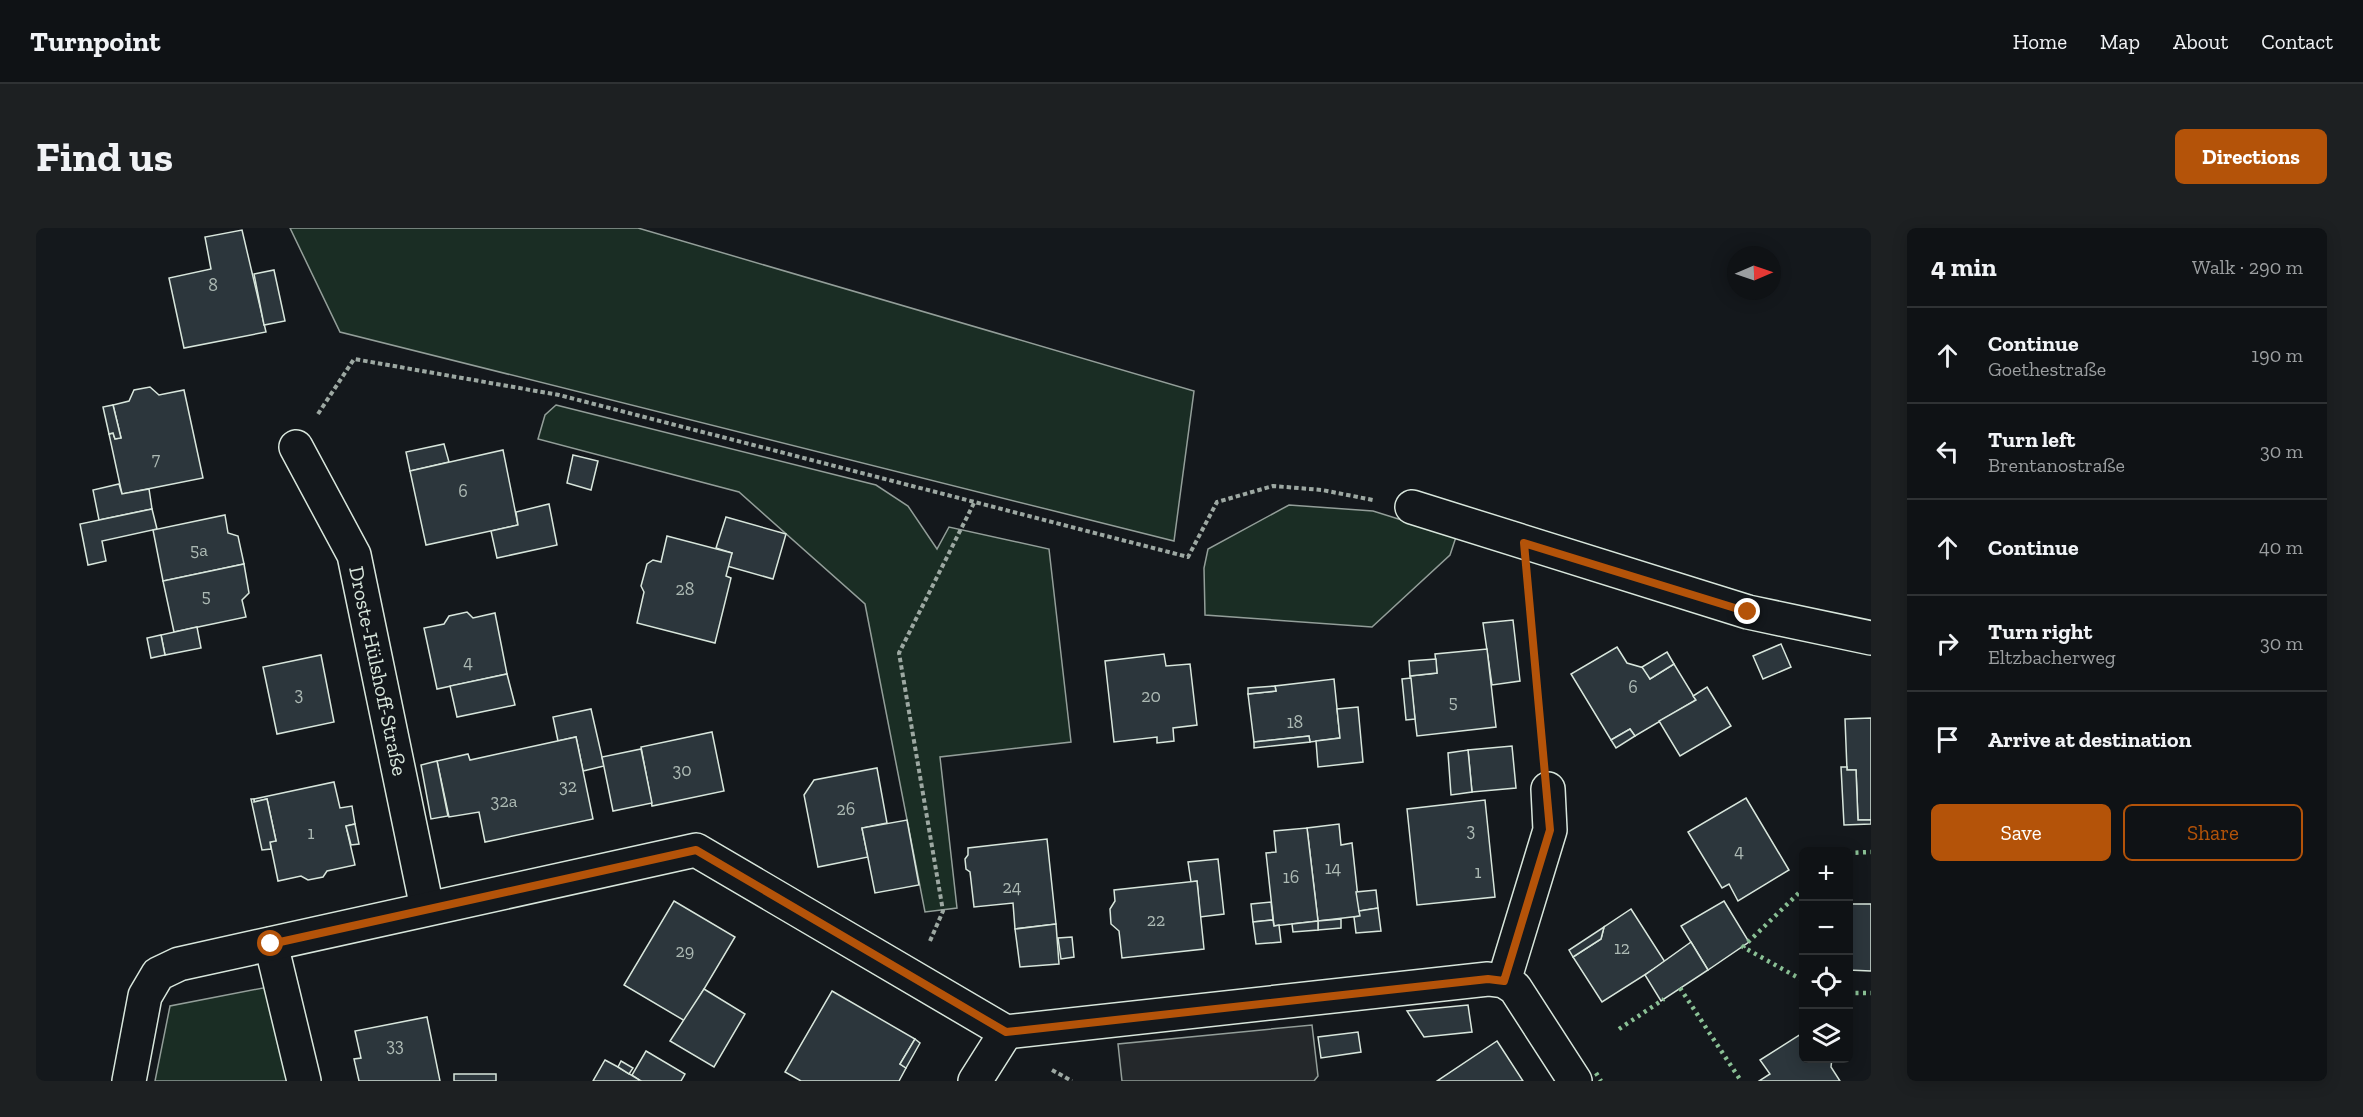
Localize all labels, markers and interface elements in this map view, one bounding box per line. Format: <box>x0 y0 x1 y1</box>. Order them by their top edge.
text: Turnpoint <box>30 25 160 58</box>
text: Home <box>2013 29 2067 54</box>
text: Map <box>2100 29 2140 54</box>
text: About <box>2173 29 2228 54</box>
text: Contact <box>2261 29 2333 54</box>
button: Directions <box>2175 129 2327 184</box>
text: Find us <box>36 131 173 182</box>
north arrow <box>1727 246 1781 300</box>
text: 4 min <box>1931 251 1997 283</box>
text: Walk · 290 m <box>2192 255 2303 279</box>
house number: 8 <box>208 274 218 296</box>
text: Continue <box>1988 330 2079 357</box>
icon: ahead <box>1931 339 1964 372</box>
text: 190 m <box>2251 343 2303 367</box>
text: Goethestraße <box>1988 357 2106 381</box>
text: Turn left <box>1988 426 2075 453</box>
icon: left <box>1931 435 1964 468</box>
text: 30 m <box>2260 439 2303 463</box>
house number: 7 <box>152 448 161 470</box>
text: Brentanostraße <box>1988 453 2125 477</box>
house number: 6 <box>458 480 468 502</box>
icon: ahead <box>1931 531 1964 564</box>
text: Continue <box>1988 534 2079 561</box>
text: 40 m <box>2259 535 2303 559</box>
house number: 5a <box>190 539 208 561</box>
street label: Droste-Hülshoff-Straße <box>344 564 413 778</box>
house number: 28 <box>676 578 694 600</box>
house number: 5 <box>201 585 211 607</box>
route end <box>1734 598 1760 624</box>
text: Turn right <box>1988 618 2092 645</box>
icon: right <box>1931 627 1964 660</box>
text: 30 m <box>2260 631 2303 655</box>
text: Eltzbacherweg <box>1988 645 2116 669</box>
house number: 4 <box>463 651 473 673</box>
house number: 6 <box>1628 676 1638 698</box>
house number: 3 <box>295 683 304 705</box>
house number: 20 <box>1141 685 1161 707</box>
house number: 5 <box>1448 691 1458 713</box>
house number: 18 <box>1287 711 1303 733</box>
icon: arrive <box>1931 723 1964 756</box>
text: Arrive at destination <box>1988 726 2191 753</box>
house number: 30 <box>672 759 692 781</box>
house number: 32 <box>559 775 577 797</box>
house number: 32a <box>491 790 518 812</box>
house number: 26 <box>837 798 855 820</box>
button: Save <box>1931 804 2111 861</box>
button: Share <box>2123 804 2303 861</box>
house number: 3 <box>1467 819 1476 841</box>
house number: 1 <box>308 822 315 844</box>
house number: 4 <box>1734 840 1744 862</box>
map controls <box>1799 847 1853 1063</box>
button: + <box>1799 847 1853 901</box>
house number: 14 <box>1325 857 1342 879</box>
house number: 1 <box>1475 861 1482 883</box>
house number: 16 <box>1283 866 1299 888</box>
house number: 24 <box>1003 876 1022 898</box>
button: − <box>1799 901 1853 955</box>
house number: 22 <box>1147 909 1165 931</box>
route start <box>257 930 283 956</box>
house number: 12 <box>1614 937 1630 959</box>
house number: 29 <box>676 940 694 962</box>
button: locate <box>1799 955 1853 1009</box>
button: layers <box>1799 1009 1853 1063</box>
house number: 33 <box>386 1034 404 1056</box>

